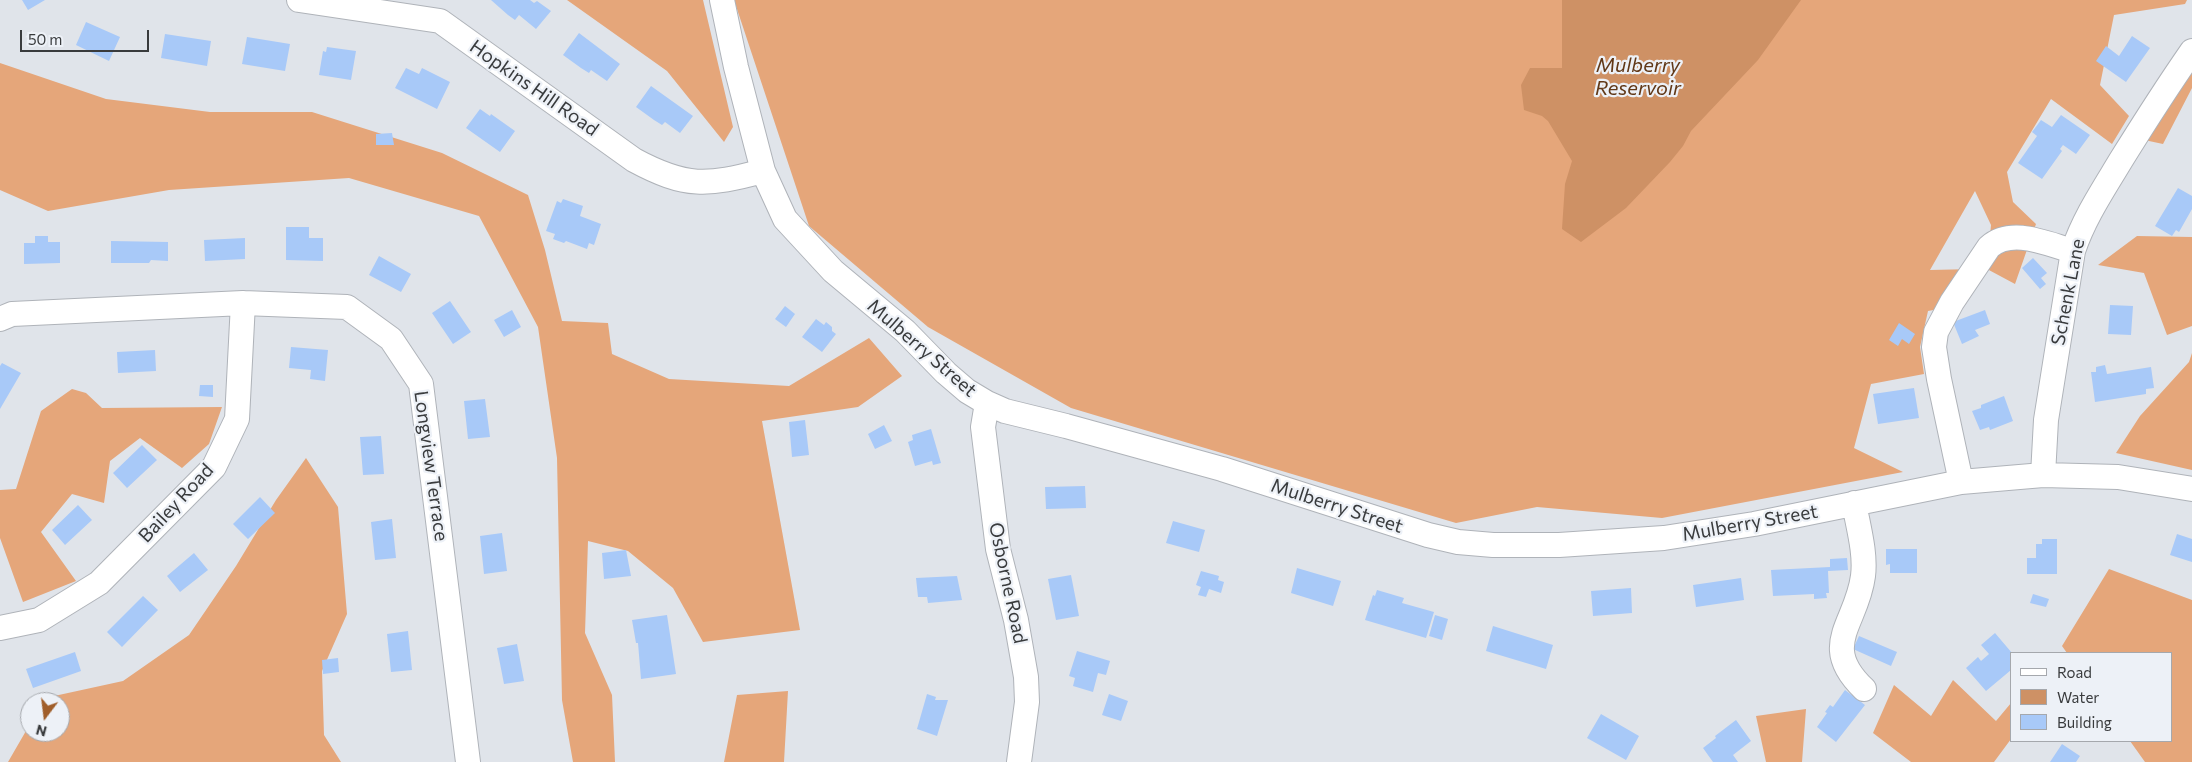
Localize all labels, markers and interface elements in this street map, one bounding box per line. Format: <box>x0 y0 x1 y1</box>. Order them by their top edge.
scale bar <box>22 20 151 52</box>
text: 50 m <box>28 30 62 48</box>
street label: Hopkins Hill Road <box>465 35 603 141</box>
water label: Mulberry Reservoir <box>1595 53 1681 100</box>
street label: Schenk Lane <box>2047 237 2089 347</box>
street label: Mulberry Street <box>863 294 981 402</box>
street label: Longview Terrace <box>409 389 453 543</box>
street label: Bailey Road <box>134 459 218 547</box>
street label: Mulberry Street <box>1268 474 1406 538</box>
street label: Mulberry Street <box>1680 500 1820 546</box>
street label: Osborne Road <box>984 520 1032 646</box>
legend <box>2010 652 2172 742</box>
text: Road <box>2057 663 2092 681</box>
text: Water <box>2057 688 2099 706</box>
north arrow <box>20 692 70 742</box>
text: Building <box>2057 713 2112 731</box>
text: N <box>34 721 49 741</box>

